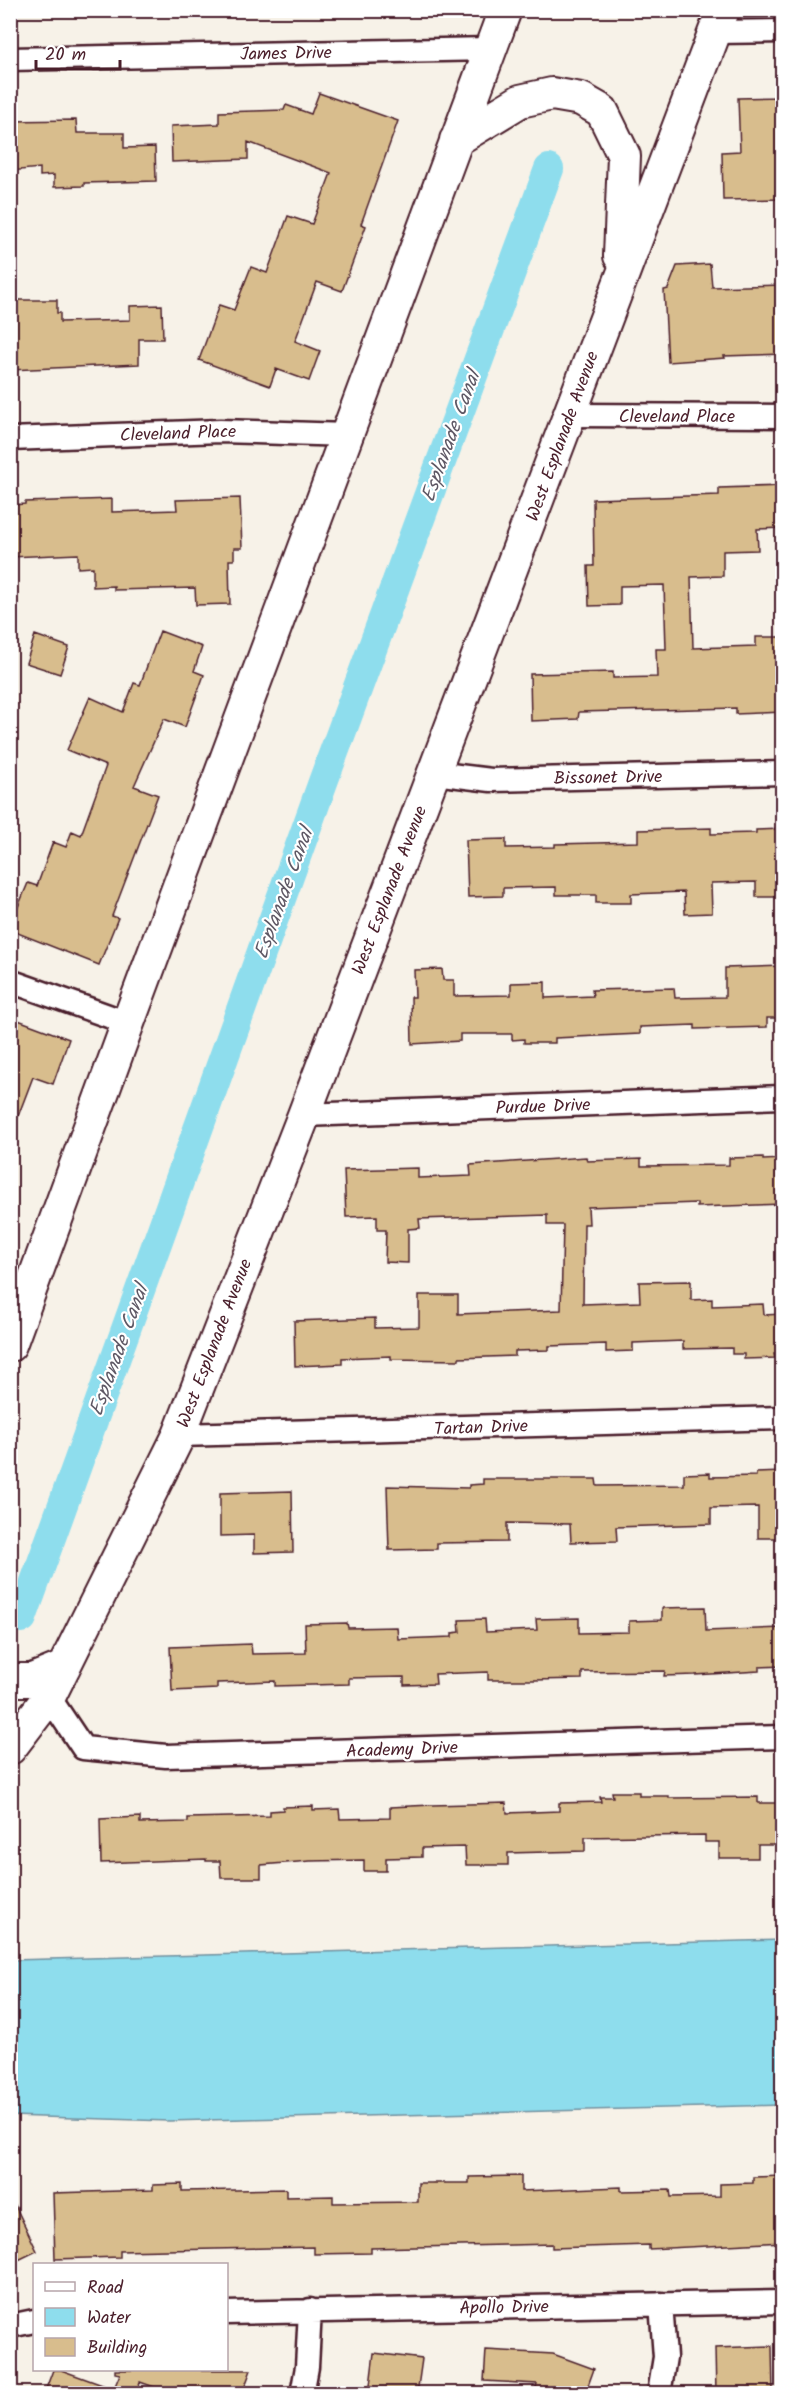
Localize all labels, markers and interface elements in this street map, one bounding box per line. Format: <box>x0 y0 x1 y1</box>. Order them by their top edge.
scale bar <box>36 33 120 71</box>
street label: James Drive <box>240 39 332 70</box>
text: 20 m <box>45 41 86 70</box>
street label: West Esplanade Avenue <box>519 347 608 526</box>
water label: Esplanade Canal <box>413 363 492 507</box>
street label: Cleveland Place <box>619 403 735 432</box>
street label: Cleveland Place <box>119 418 237 451</box>
street label: Bissonet Drive <box>553 763 663 794</box>
street label: West Esplanade Avenue <box>345 802 436 979</box>
water label: Esplanade Canal <box>246 820 325 964</box>
street label: Purdue Drive <box>495 1091 591 1124</box>
street label: West Esplanade Avenue <box>170 1255 261 1432</box>
water label: Esplanade Canal <box>81 1277 160 1421</box>
street label: Tartan Drive <box>434 1412 528 1445</box>
street label: Academy Drive <box>346 1734 459 1767</box>
legend <box>33 2263 228 2371</box>
text: Road <box>87 2274 124 2303</box>
street label: Apollo Drive <box>459 2293 549 2324</box>
text: Water <box>87 2304 132 2333</box>
text: Building <box>87 2334 147 2363</box>

